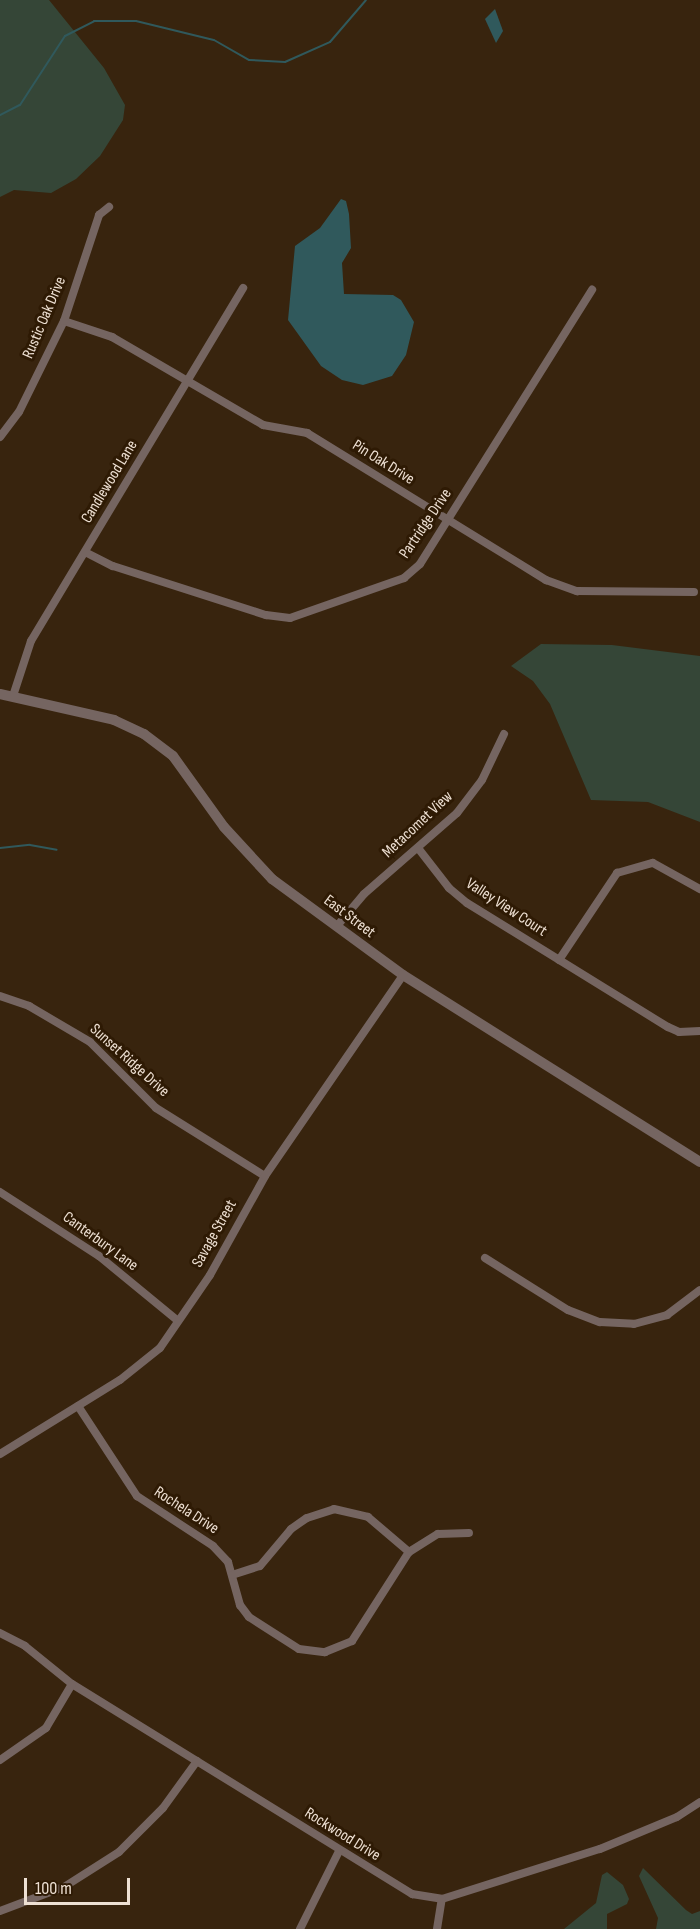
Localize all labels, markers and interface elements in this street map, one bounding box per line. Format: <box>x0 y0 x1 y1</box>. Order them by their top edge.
street label: Rustic Oak Drive <box>19 274 71 362</box>
street label: Pin Oak Drive <box>348 436 418 490</box>
street label: Candlewood Lane <box>78 437 142 527</box>
street label: Partridge Drive <box>396 486 456 562</box>
street label: Metacomet View <box>379 787 457 863</box>
street label: Valley View Court <box>462 875 550 941</box>
street label: East Street <box>319 891 379 943</box>
street label: Sunset Ridge Drive <box>85 1020 173 1102</box>
street label: Savage Street <box>189 1197 241 1271</box>
street label: Canterbury Lane <box>59 1208 141 1276</box>
street label: Rochela Drive <box>150 1483 222 1539</box>
street label: Rockwood Drive <box>301 1804 383 1866</box>
scale bar <box>27 1866 134 1904</box>
text: 100 m <box>35 1878 72 1899</box>

